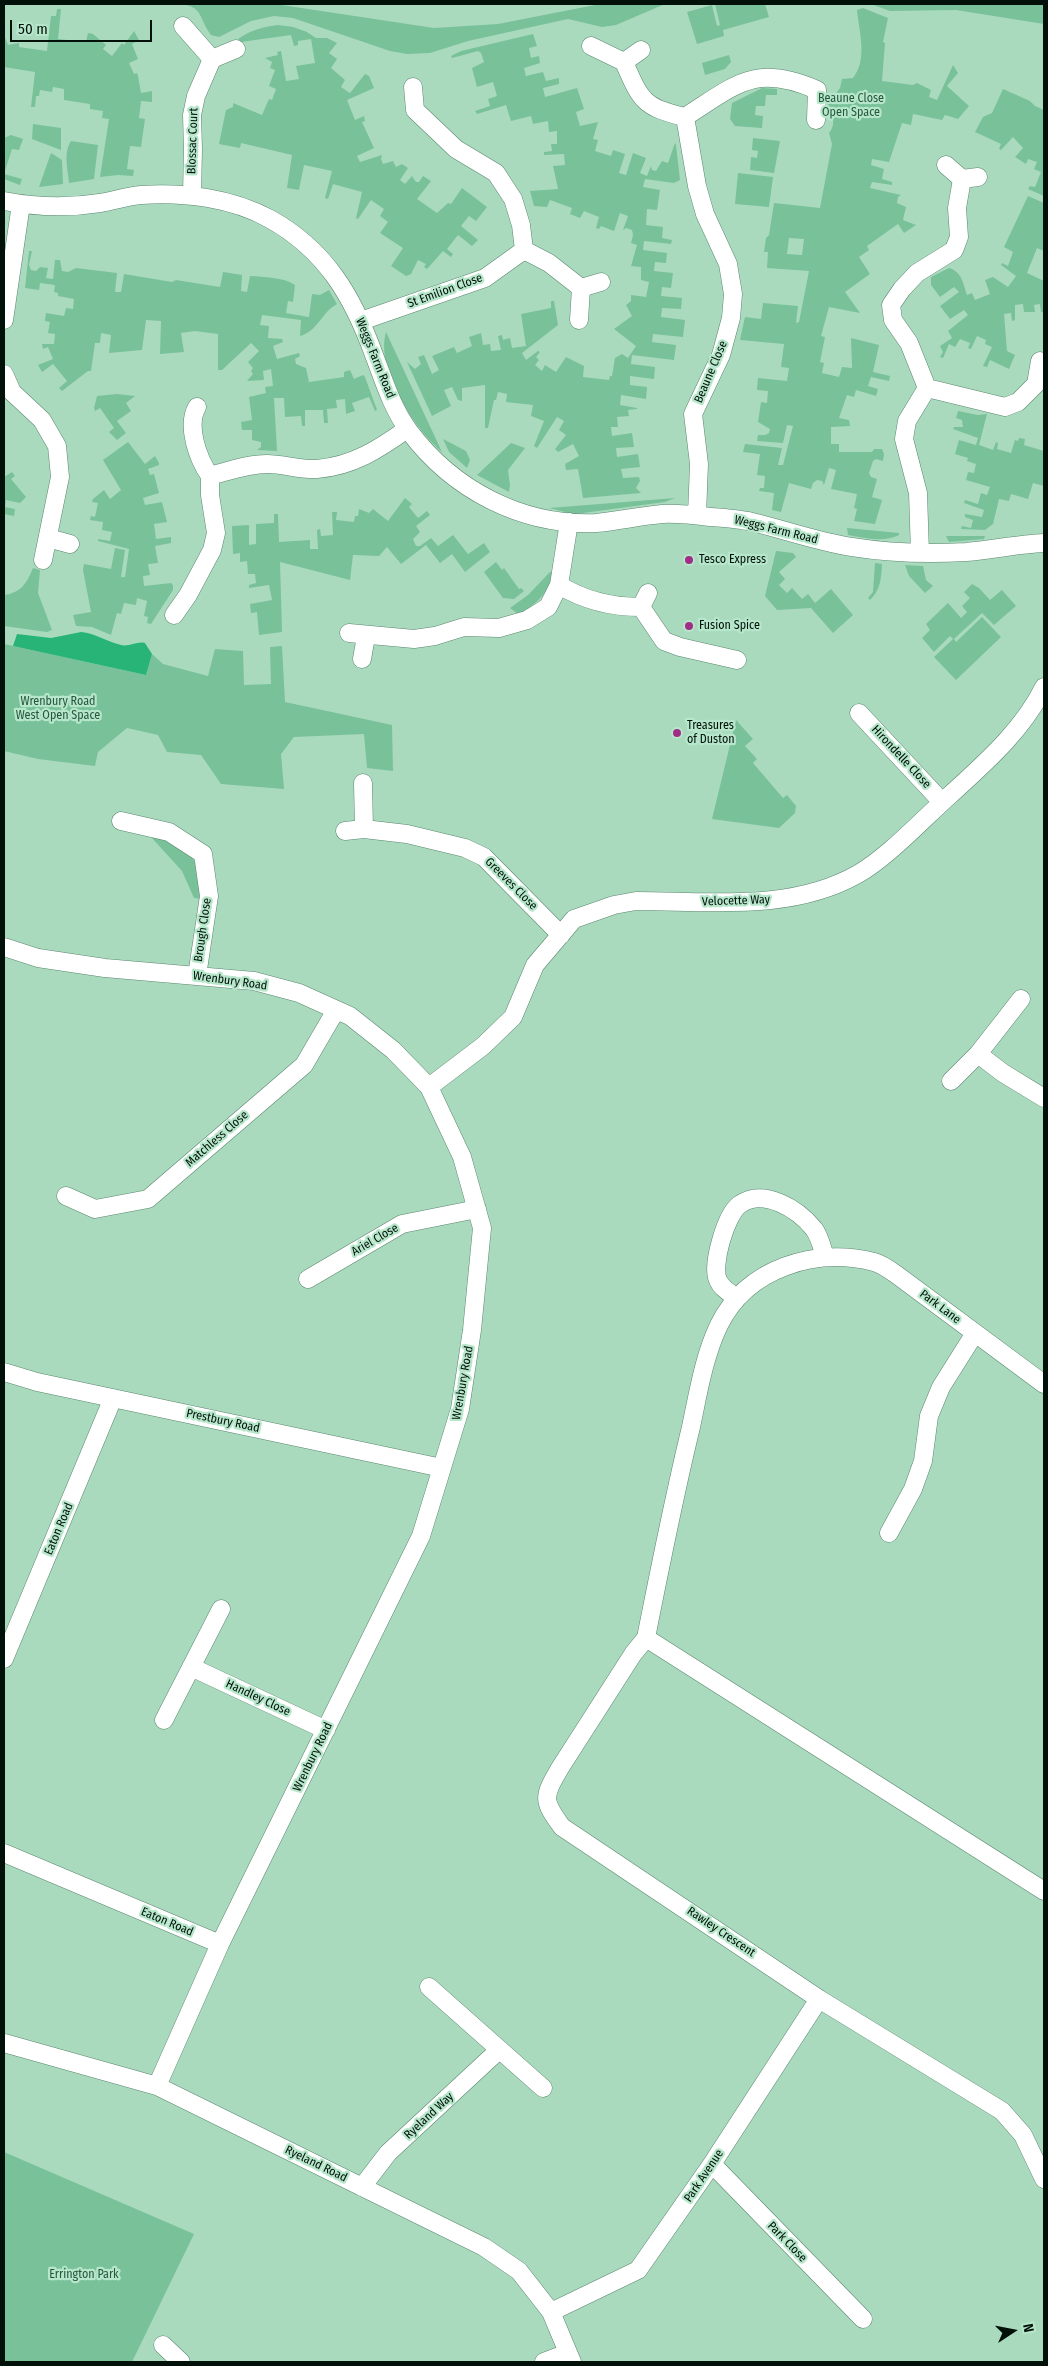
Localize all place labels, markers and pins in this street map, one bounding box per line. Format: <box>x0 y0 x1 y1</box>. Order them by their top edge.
place label: Tesco Express <box>699 553 766 567</box>
marker: Tesco Express <box>683 554 695 566</box>
place label: Fusion Spice <box>699 619 760 633</box>
marker: Fusion Spice <box>683 620 695 632</box>
place label: Treasures of Duston <box>687 719 735 747</box>
marker: Treasures of Duston <box>671 727 683 739</box>

